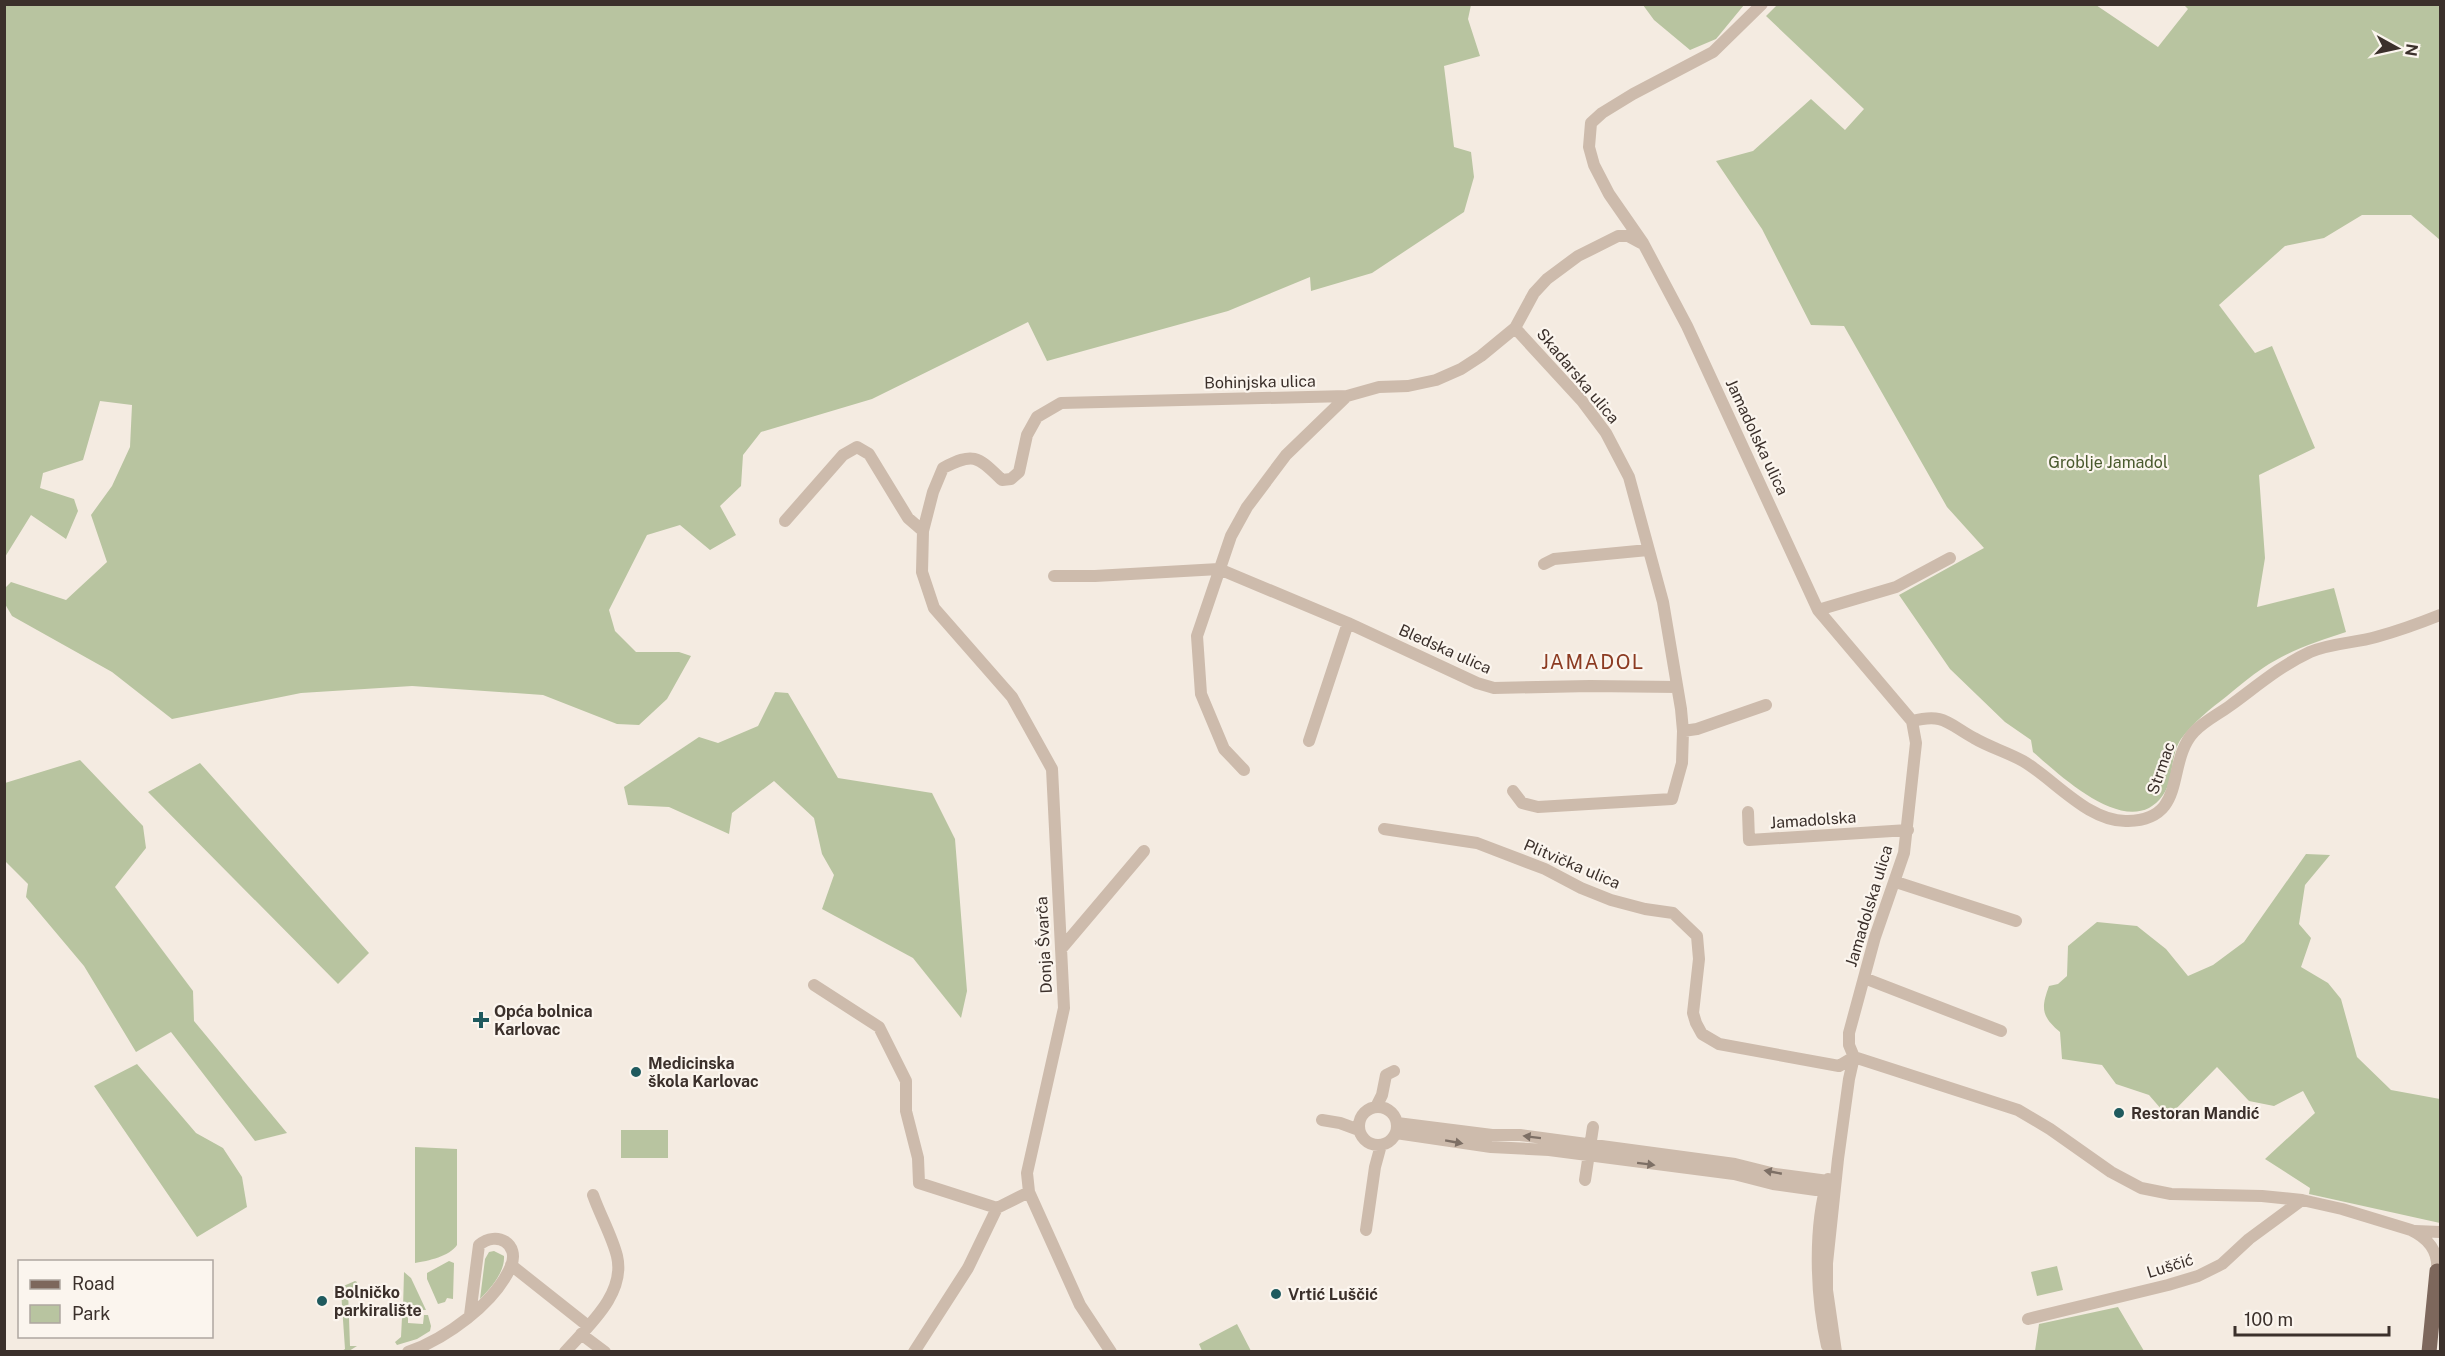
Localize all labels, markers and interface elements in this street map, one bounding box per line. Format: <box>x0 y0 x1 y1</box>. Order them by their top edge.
north arrow <box>2367 18 2427 78</box>
text: N <box>2401 42 2422 58</box>
street label: Skadarska ulica <box>1533 325 1623 427</box>
street label: Bohinjska ulica <box>1204 372 1316 392</box>
street label: Jamadolska ulica <box>1722 376 1792 498</box>
park label: Groblje Jamadol <box>2048 453 2168 472</box>
street label: Bledska ulica <box>1396 620 1494 678</box>
district label: JAMADOL <box>1541 650 1645 674</box>
street label: Strmac <box>2143 739 2179 797</box>
street label: Jamadolska <box>1769 808 1857 832</box>
street label: Plitvička ulica <box>1521 835 1623 893</box>
street label: Jamadolska ulica <box>1841 843 1897 969</box>
street label: Donja Švarča <box>1031 896 1056 994</box>
place label: Opća bolnica Karlovac <box>494 1002 593 1039</box>
marker: Opća bolnica Karlovac <box>472 1011 490 1029</box>
place label: Medicinska škola Karlovac <box>648 1054 759 1091</box>
marker: Medicinska škola Karlovac <box>629 1065 643 1079</box>
place label: Restoran Mandić <box>2131 1104 2260 1123</box>
marker: Restoran Mandić <box>2112 1106 2126 1120</box>
one-way arrow <box>1522 1132 1541 1141</box>
one-way arrow <box>1444 1138 1463 1147</box>
one-way arrow <box>1637 1160 1656 1169</box>
one-way arrow <box>1763 1168 1782 1177</box>
street label: Luščić <box>2144 1250 2196 1282</box>
legend <box>18 1260 213 1338</box>
text: Road <box>72 1273 115 1294</box>
place label: Bolničko parkiralište <box>334 1283 422 1320</box>
place label: Vrtić Luščić <box>1288 1285 1378 1304</box>
marker: Vrtić Luščić <box>1269 1287 1283 1301</box>
marker: Bolničko parkiralište <box>315 1294 329 1308</box>
scale bar <box>2235 1299 2390 1337</box>
text: Park <box>72 1303 110 1324</box>
text: 100 m <box>2244 1309 2293 1330</box>

